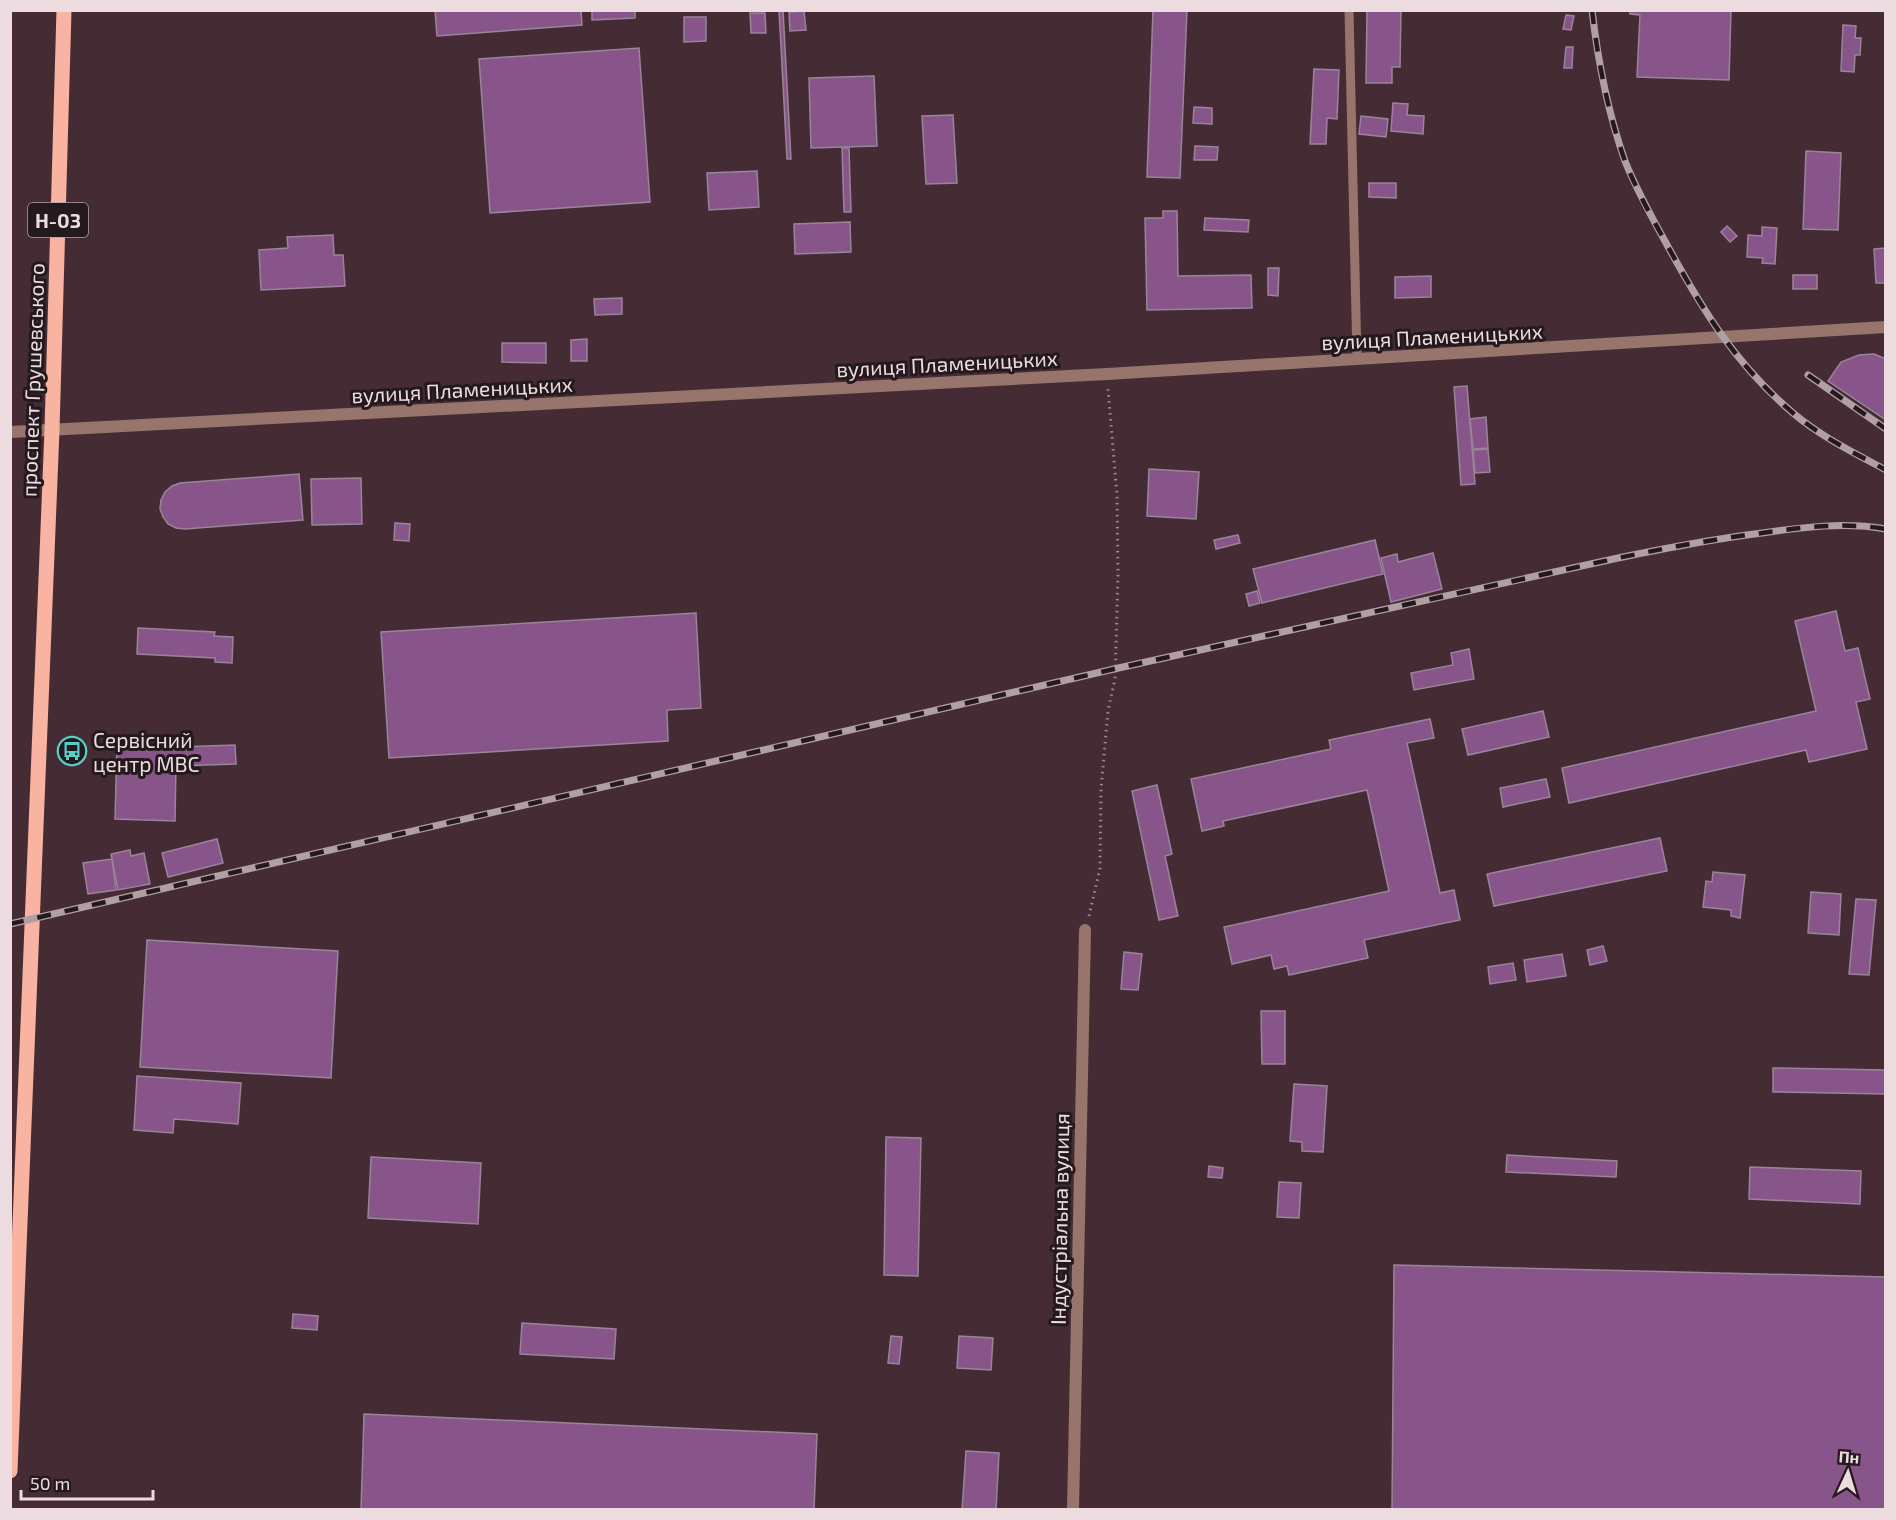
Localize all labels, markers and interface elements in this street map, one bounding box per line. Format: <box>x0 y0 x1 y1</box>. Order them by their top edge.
road number: Н-03 <box>28 203 88 237</box>
street label: проспект Грушевського <box>15 263 50 497</box>
street label: вулиця Пламеницьких <box>1321 318 1543 355</box>
street label: вулиця Пламеницьких <box>836 345 1058 382</box>
street label: вулиця Пламеницьких <box>351 371 573 408</box>
place label: Сервісний центр МВС <box>93 727 200 776</box>
bus stop icon: Сервісний центр МВС <box>56 735 88 767</box>
street label: Індустріальна вулиця <box>1045 1113 1074 1325</box>
north arrow <box>1818 1442 1878 1502</box>
text: Пн <box>1838 1446 1860 1467</box>
scale bar <box>21 1463 153 1501</box>
text: 50 m <box>30 1472 70 1494</box>

